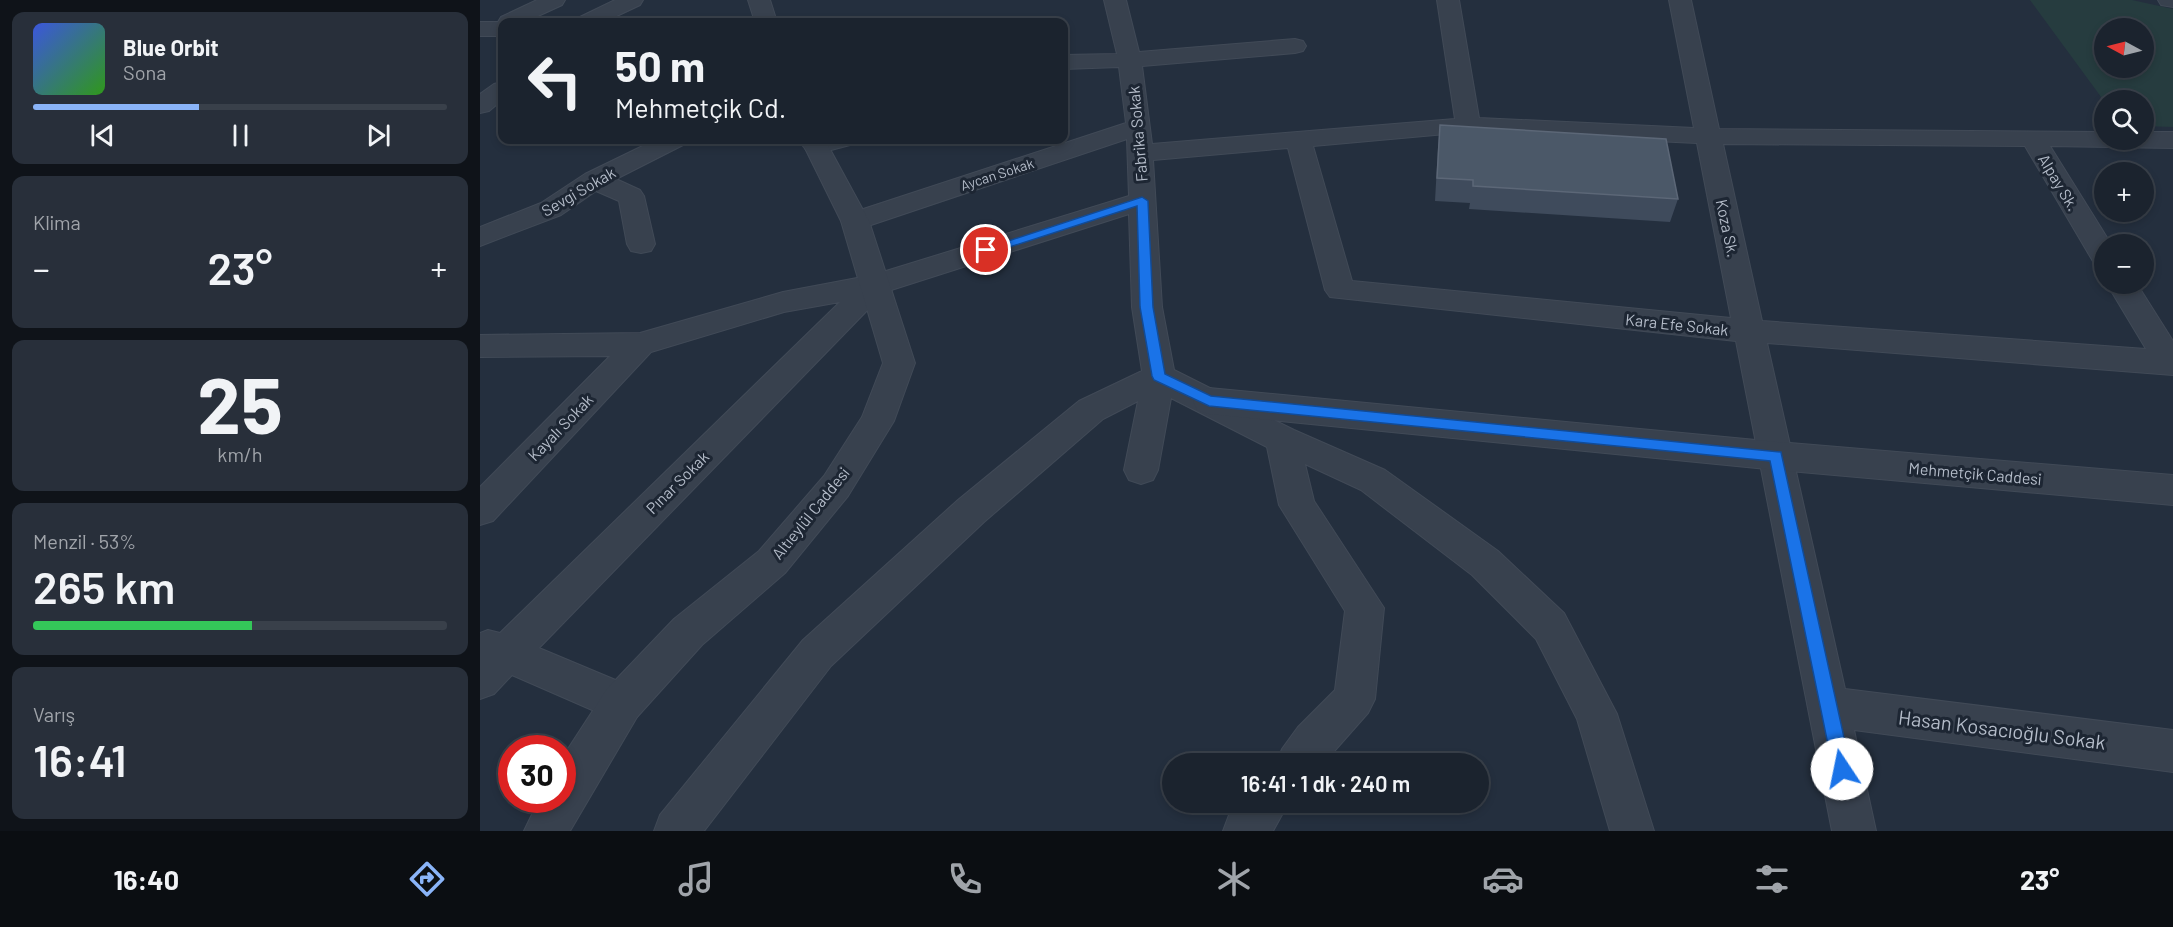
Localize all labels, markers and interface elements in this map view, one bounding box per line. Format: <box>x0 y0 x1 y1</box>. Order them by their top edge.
north arrow <box>2094 18 2154 78</box>
map controls <box>2094 18 2154 294</box>
text: Blue Orbit <box>123 34 219 60</box>
text: 50 m <box>615 40 705 90</box>
icon: left <box>516 42 594 120</box>
text: Sona <box>123 60 167 84</box>
street label: Fabrika Sokak <box>1123 85 1151 183</box>
button: search <box>2094 90 2154 150</box>
text: Mehmetçik Cd. <box>615 91 786 123</box>
icon: previous <box>86 119 119 152</box>
icon: pause <box>224 119 257 152</box>
icon: next <box>362 119 395 152</box>
street label: Alpay Sk. <box>2035 150 2083 214</box>
street label: Aycan Sokak <box>958 154 1036 194</box>
street label: Sevgi Sokak <box>538 162 618 220</box>
button: + <box>2094 162 2154 222</box>
street label: Koza Sk. <box>1713 197 1743 259</box>
text: Klima <box>33 210 81 234</box>
pin <box>960 224 1011 275</box>
icon: arrive <box>969 233 1002 266</box>
button: − <box>2094 234 2154 294</box>
text: 23° <box>207 240 273 294</box>
text: − <box>33 248 50 288</box>
text: + <box>431 248 447 288</box>
street label: Kara Efe Sokak <box>1624 309 1730 339</box>
text: 25 <box>197 356 283 450</box>
street label: Kayalı Sokak <box>523 390 597 464</box>
text: km/h <box>217 442 263 466</box>
street label: Pınar Sokak <box>642 447 712 517</box>
street label: Mehmetçik Caddesi <box>1908 458 2042 488</box>
street label: Altıeylül Caddesi <box>767 463 853 563</box>
text: Menzil · 53% <box>33 529 136 553</box>
text: 265 km <box>33 559 175 613</box>
text: Varış <box>33 702 75 726</box>
street label: Hasan Kosacıoğlu Sokak <box>1897 704 2107 754</box>
text: 16:41 <box>33 732 127 786</box>
speed limit sign: 30 <box>498 735 576 813</box>
position arrow <box>1810 737 1874 801</box>
text: 16:41 · 1 dk · 240 m <box>1241 770 1410 796</box>
icon: directions <box>406 858 448 900</box>
icon: music <box>675 858 717 900</box>
icon: phone <box>944 858 986 900</box>
icon: climate <box>1213 858 1255 900</box>
icon: car <box>1482 858 1524 900</box>
icon: filters <box>1751 858 1793 900</box>
text: 16:40 <box>113 863 179 895</box>
text: 23° <box>2020 863 2059 895</box>

